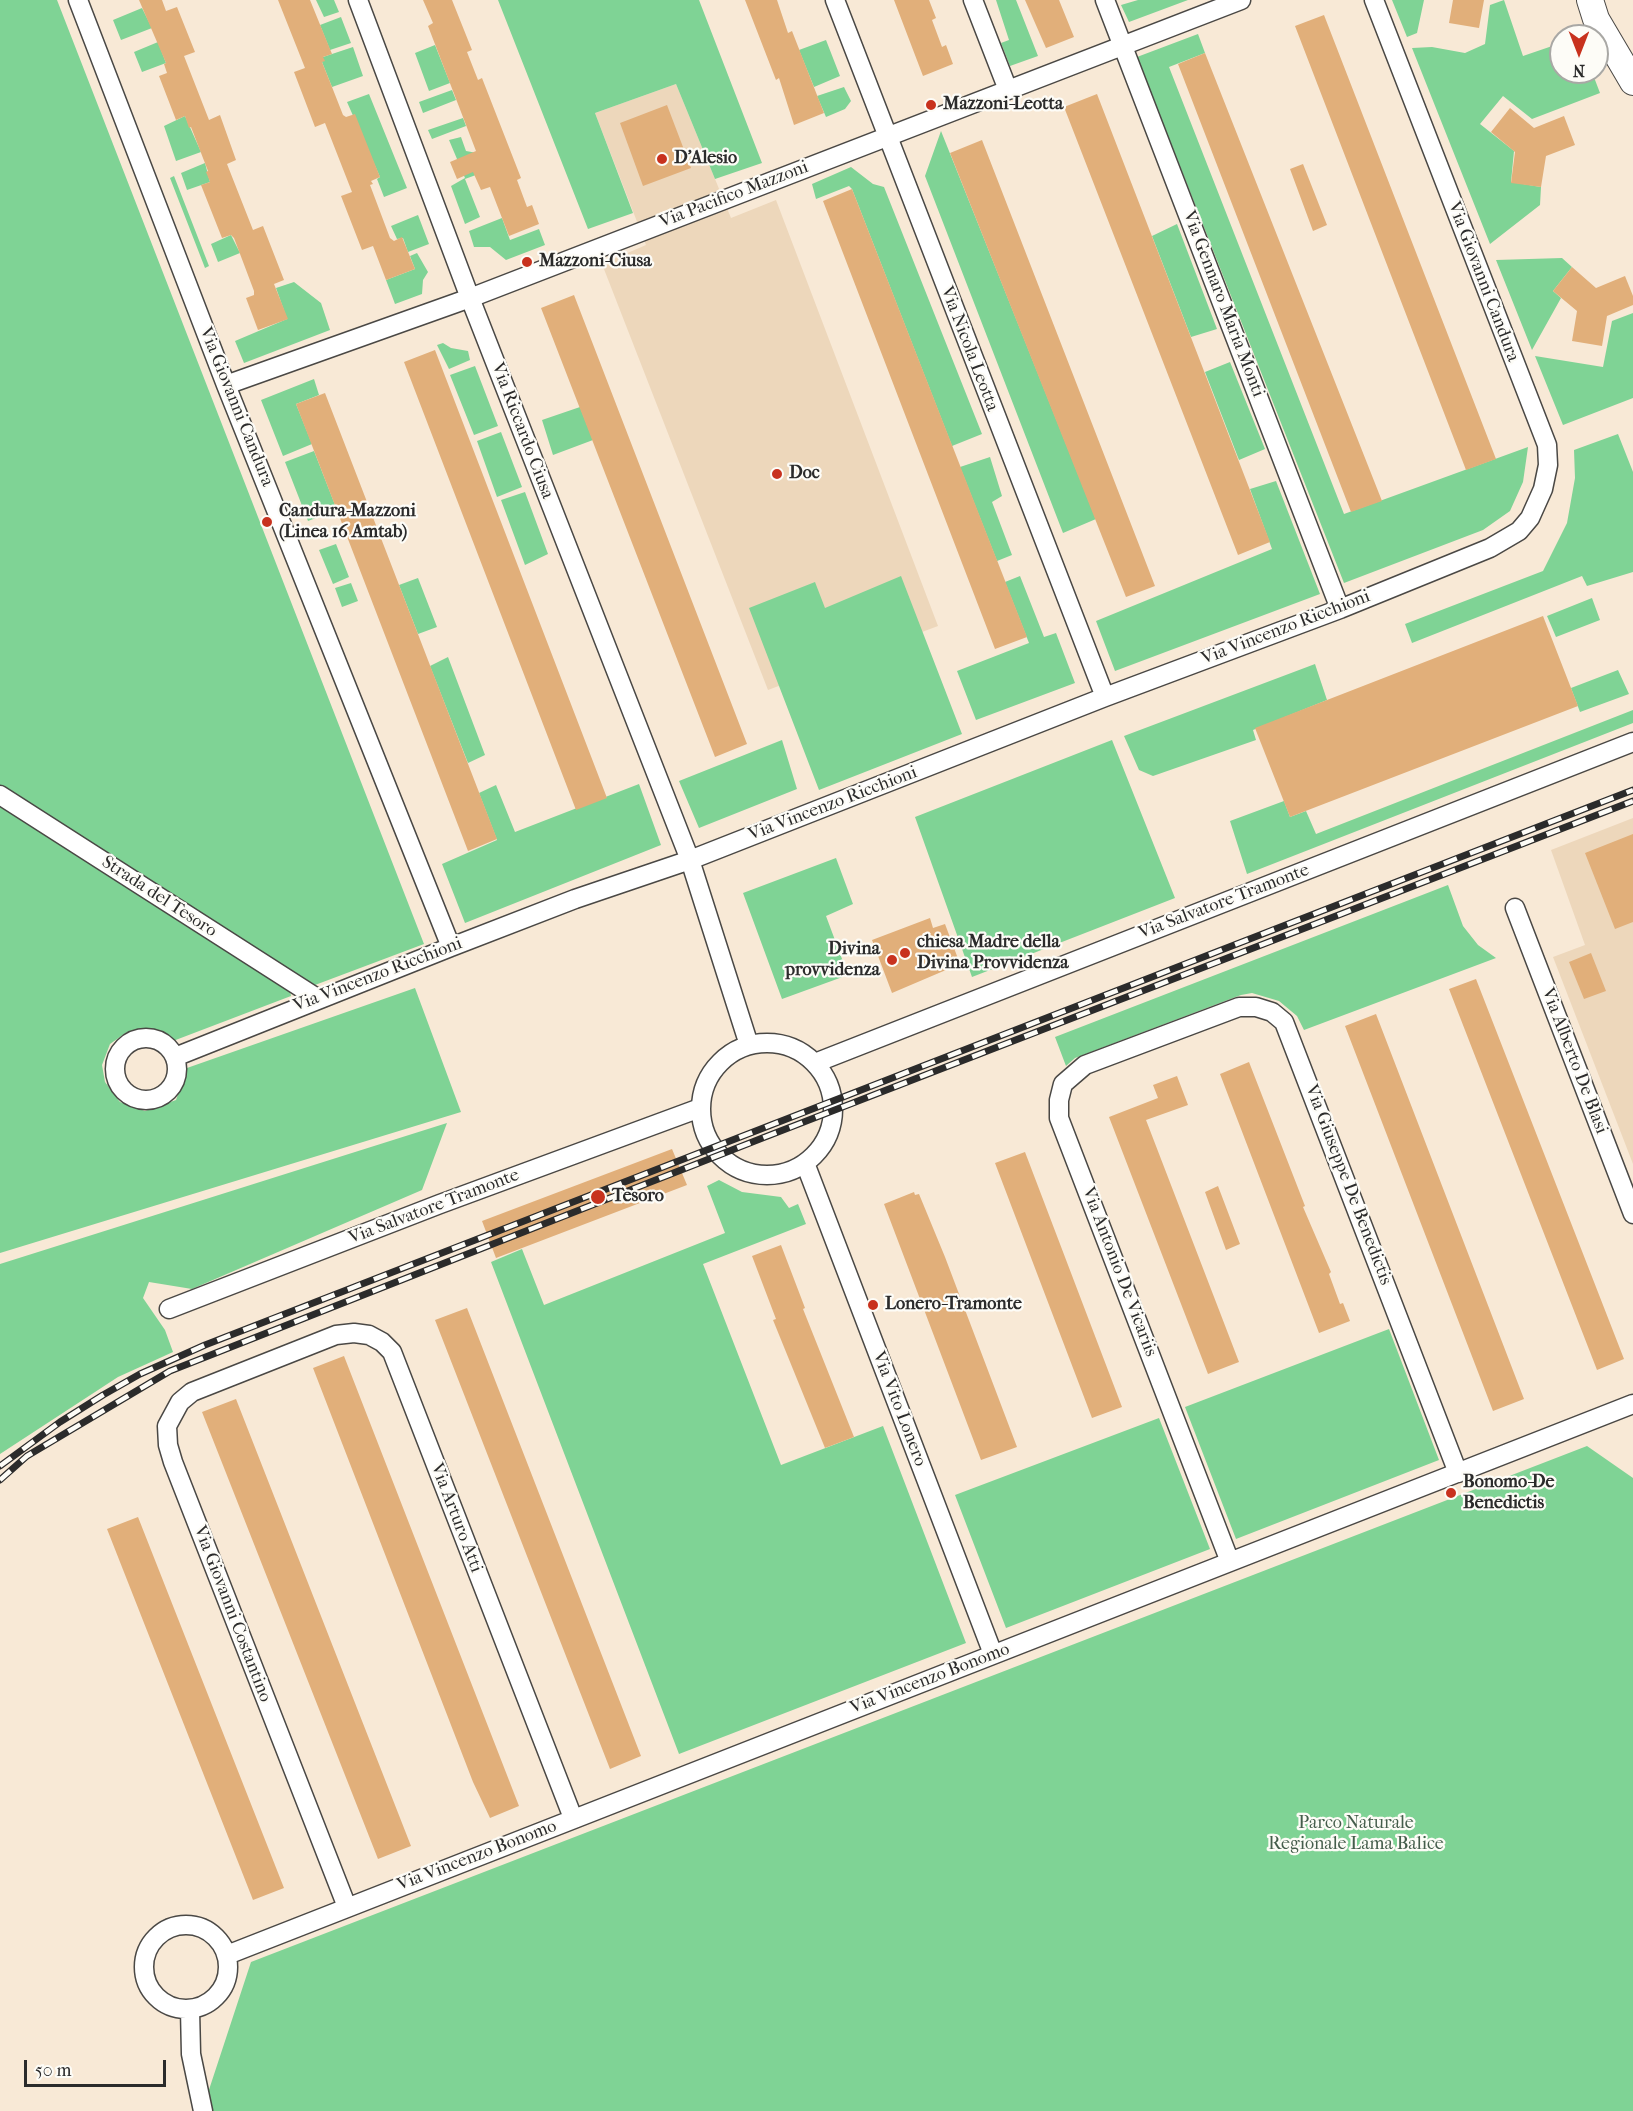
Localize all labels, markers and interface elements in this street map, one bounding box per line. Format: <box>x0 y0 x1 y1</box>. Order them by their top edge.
north arrow <box>1549 24 1609 84</box>
text: N <box>1573 61 1585 80</box>
place label: Mazzoni-Leotta <box>943 94 1063 116</box>
marker: Mazzoni-Leotta <box>924 98 938 112</box>
place label: D'Alesio <box>674 148 737 170</box>
marker: D'Alesio <box>655 152 669 166</box>
street label: Via Pacifico Mazzoni <box>656 157 812 233</box>
street label: Via Giovanni Candura <box>1442 199 1524 365</box>
street label: Via Gennaro Maria Monti <box>1177 208 1269 400</box>
place label: Mazzoni-Ciusa <box>539 251 651 273</box>
marker: Mazzoni-Ciusa <box>520 255 534 269</box>
street label: Via Nicola Leotta <box>935 284 1003 414</box>
street label: Via Giovanni Candura <box>194 324 278 490</box>
street label: Via Riccardo Ciusa <box>486 360 558 502</box>
place label: Doc <box>789 463 820 485</box>
marker: Doc <box>770 467 784 481</box>
place label: Candura-Mazzoni (Linea 16 Amtab) <box>279 501 416 544</box>
marker: Candura-Mazzoni (Linea 16 Amtab) <box>260 515 274 529</box>
street label: Via Vincenzo Ricchioni <box>1199 586 1373 670</box>
street label: Via Vincenzo Ricchioni <box>746 762 920 846</box>
street label: Strada del Tesoro <box>97 852 221 942</box>
street label: Via Salvatore Tramonte <box>1136 860 1312 944</box>
place label: chiesa Madre della Divina Provvidenza <box>917 932 1069 974</box>
street label: Via Vincenzo Ricchioni <box>291 933 465 1017</box>
place label: Divina provvidenza <box>785 939 880 982</box>
marker: chiesa Madre della Divina Provvidenza <box>898 946 912 960</box>
marker: Divina provvidenza <box>885 953 899 967</box>
street label: Via Alberto De Blasi <box>1536 985 1612 1137</box>
street label: Via Giuseppe De Benedictis <box>1300 1082 1396 1288</box>
street label: Via Salvatore Tramonte <box>346 1165 522 1249</box>
street label: Via Antonio De Vicariis <box>1077 1184 1161 1360</box>
place label: Tesoro <box>612 1186 664 1208</box>
marker: Tesoro <box>589 1188 607 1206</box>
place label: Lonero-Tramonte <box>885 1294 1022 1316</box>
marker: Lonero-Tramonte <box>866 1298 880 1312</box>
street label: Via Vito Lonero <box>867 1348 931 1470</box>
street label: Via Arturo Atti <box>425 1460 487 1576</box>
place label: Bonomo-De Benedictis <box>1463 1472 1554 1514</box>
marker: Bonomo-De Benedictis <box>1444 1486 1458 1500</box>
street label: Via Giovanni Costantino <box>188 1523 276 1705</box>
street label: Via Vincenzo Bonomo <box>847 1639 1013 1719</box>
park label: Parco Naturale Regionale Lama Balice <box>1268 1813 1444 1856</box>
street label: Via Vincenzo Bonomo <box>394 1816 560 1896</box>
scale bar <box>27 2048 170 2086</box>
text: 50 m <box>35 2060 71 2081</box>

